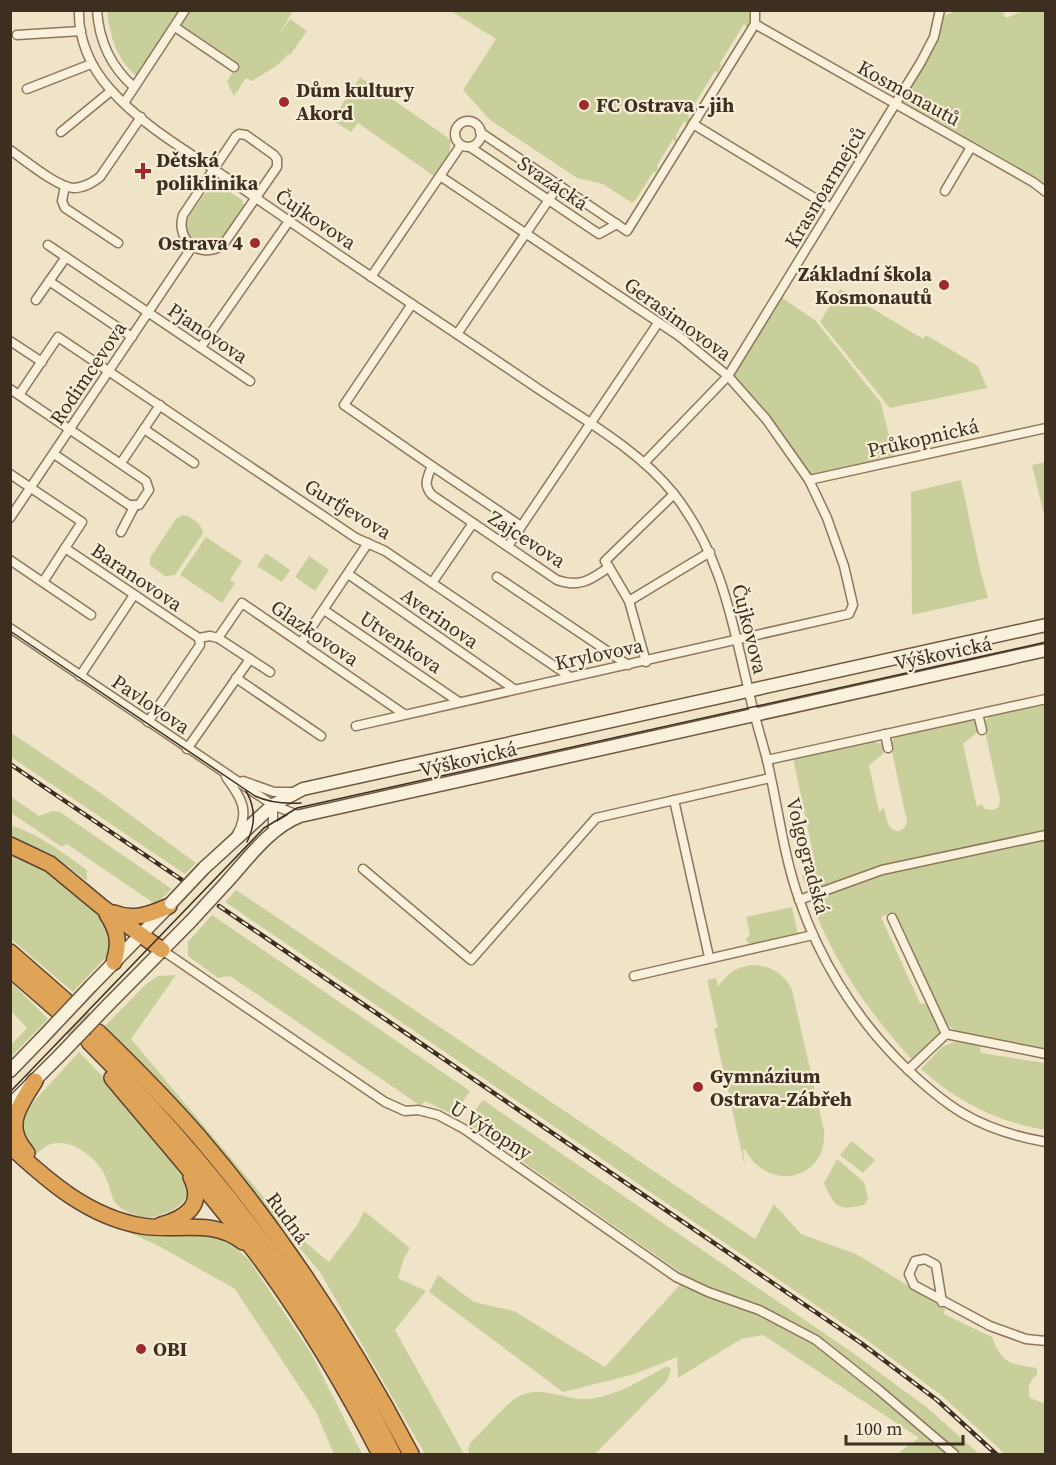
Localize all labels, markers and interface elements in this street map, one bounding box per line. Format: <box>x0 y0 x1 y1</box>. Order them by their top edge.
street label: Kosmonautů <box>852 53 966 133</box>
place label: Dům kultury Akord <box>296 76 415 127</box>
place label: FC Ostrava - jih <box>596 91 734 119</box>
marker: Dům kultury Akord <box>277 95 291 109</box>
marker: FC Ostrava - jih <box>577 98 591 112</box>
street label: Krasnoarmejců <box>778 121 872 253</box>
place label: Dětská poliklinika <box>156 146 259 197</box>
street label: Svazácká <box>512 149 595 217</box>
marker: Dětská poliklinika <box>134 162 152 180</box>
street label: Čujkovova <box>270 182 363 257</box>
place label: Ostrava 4 <box>158 229 243 257</box>
marker: Ostrava 4 <box>248 236 262 250</box>
place label: Základní škola Kosmonautů <box>798 260 932 311</box>
street label: Gerasimovova <box>619 270 738 368</box>
marker: Základní škola Kosmonautů <box>937 278 951 292</box>
street label: Pjanovova <box>162 296 254 371</box>
street label: Rodimcevova <box>43 315 133 430</box>
street label: Průkopnická <box>865 411 982 464</box>
street label: Gurťjevova <box>299 472 397 546</box>
street label: Zajcevova <box>483 504 572 575</box>
street label: Baranovova <box>86 536 189 618</box>
street label: Averinova <box>395 581 485 656</box>
street label: Čujkovova <box>725 581 775 678</box>
street label: Glazkovova <box>265 593 365 673</box>
street label: Utvenkova <box>354 604 449 680</box>
street label: Výškovická <box>892 629 995 677</box>
street label: Krylovova <box>552 631 646 677</box>
street label: Pavlovova <box>106 668 196 741</box>
street label: Výškovická <box>417 734 520 784</box>
street label: Volgogradská <box>779 795 837 918</box>
place label: Gymnázium Ostrava-Zábřeh <box>710 1062 852 1113</box>
marker: Gymnázium Ostrava-Zábřeh <box>691 1080 705 1094</box>
street label: U Výtopny <box>445 1094 538 1167</box>
street label: Rudná <box>260 1186 317 1250</box>
place label: OBI <box>153 1335 187 1363</box>
marker: OBI <box>134 1342 148 1356</box>
scale bar <box>846 1408 963 1446</box>
text: 100 m <box>855 1416 902 1441</box>

